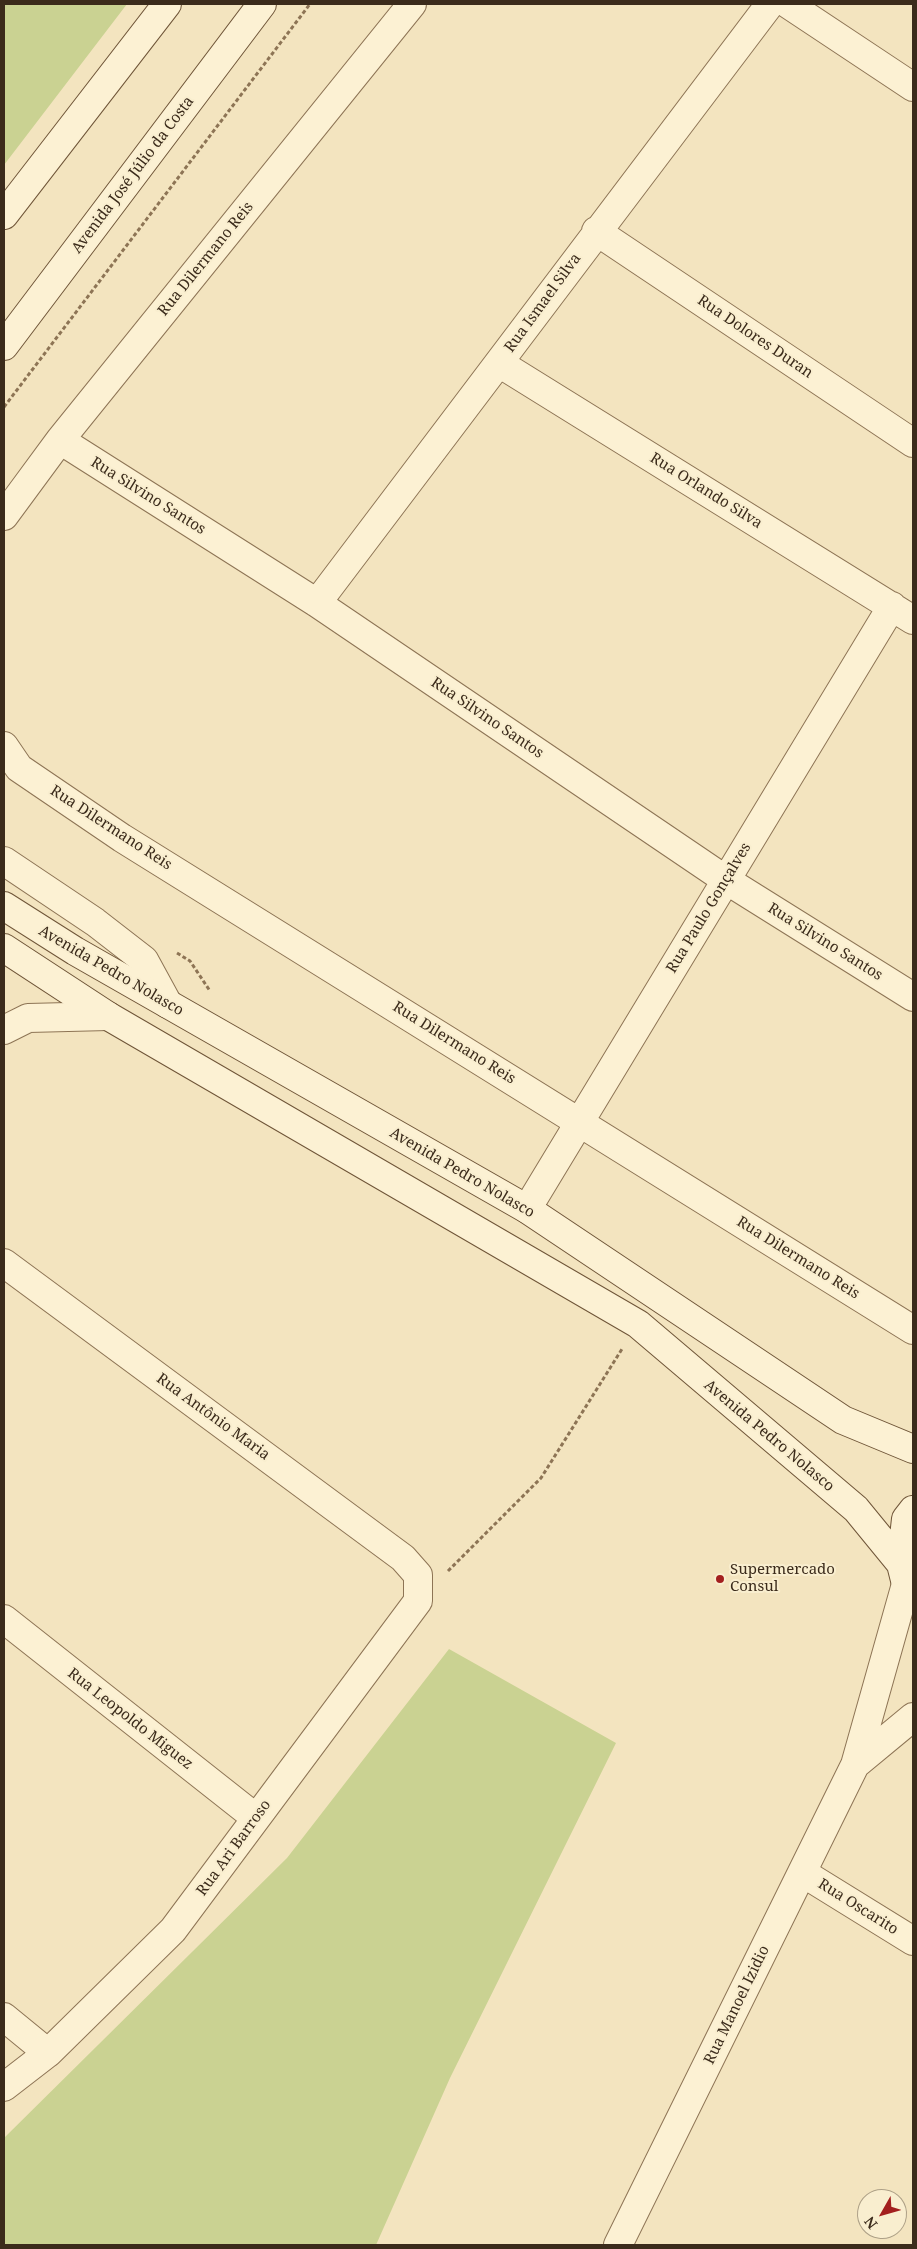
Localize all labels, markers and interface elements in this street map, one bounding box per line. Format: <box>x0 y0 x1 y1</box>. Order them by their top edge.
street label: Avenida José Júlio da Costa <box>68 93 198 257</box>
street label: Rua Dilermano Reis <box>155 198 257 320</box>
street label: Rua Ismael Silva <box>501 250 585 356</box>
street label: Rua Dolores Duran <box>694 292 816 382</box>
street label: Rua Orlando Silva <box>646 449 766 533</box>
street label: Rua Silvino Santos <box>87 453 209 539</box>
street label: Rua Silvino Santos <box>427 674 547 762</box>
street label: Rua Dilermano Reis <box>47 782 175 874</box>
street label: Rua Paulo Gonçalves <box>663 840 755 976</box>
street label: Rua Silvino Santos <box>764 899 886 985</box>
street label: Avenida Pedro Nolasco <box>35 922 187 1020</box>
street label: Rua Dilermano Reis <box>389 998 519 1088</box>
street label: Avenida Pedro Nolasco <box>386 1124 538 1222</box>
street label: Rua Dilermano Reis <box>733 1213 863 1303</box>
street label: Rua Antônio Maria <box>153 1370 273 1464</box>
street label: Avenida Pedro Nolasco <box>700 1376 838 1496</box>
place label: Supermercado Consul <box>730 1561 835 1596</box>
marker: Supermercado Consul <box>714 1573 726 1585</box>
street label: Rua Leopoldo Miguez <box>64 1664 196 1774</box>
street label: Rua Ari Barroso <box>193 1796 275 1900</box>
street label: Rua Oscarito <box>815 1875 901 1939</box>
street label: Rua Manoel Izidio <box>700 1943 774 2067</box>
north arrow <box>857 2189 907 2239</box>
text: N <box>860 2213 881 2233</box>

